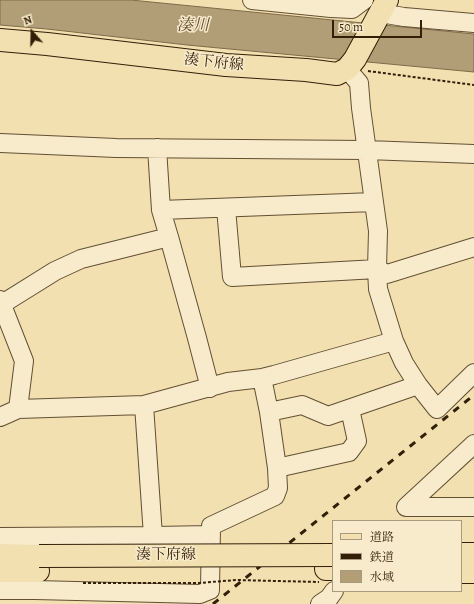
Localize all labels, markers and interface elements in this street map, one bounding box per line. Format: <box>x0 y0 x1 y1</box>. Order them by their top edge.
north arrow <box>12 12 52 52</box>
text: N <box>21 12 34 29</box>
scale bar <box>334 12 424 38</box>
water label: 湊川 <box>177 16 209 36</box>
text: 50 m <box>339 19 363 35</box>
street label: 湊下府線 <box>183 51 245 75</box>
legend <box>332 520 462 592</box>
text: 道路 <box>370 529 394 545</box>
street label: 湊下府線 <box>136 546 196 564</box>
text: 鉄道 <box>370 549 394 565</box>
text: 水域 <box>370 569 394 585</box>

